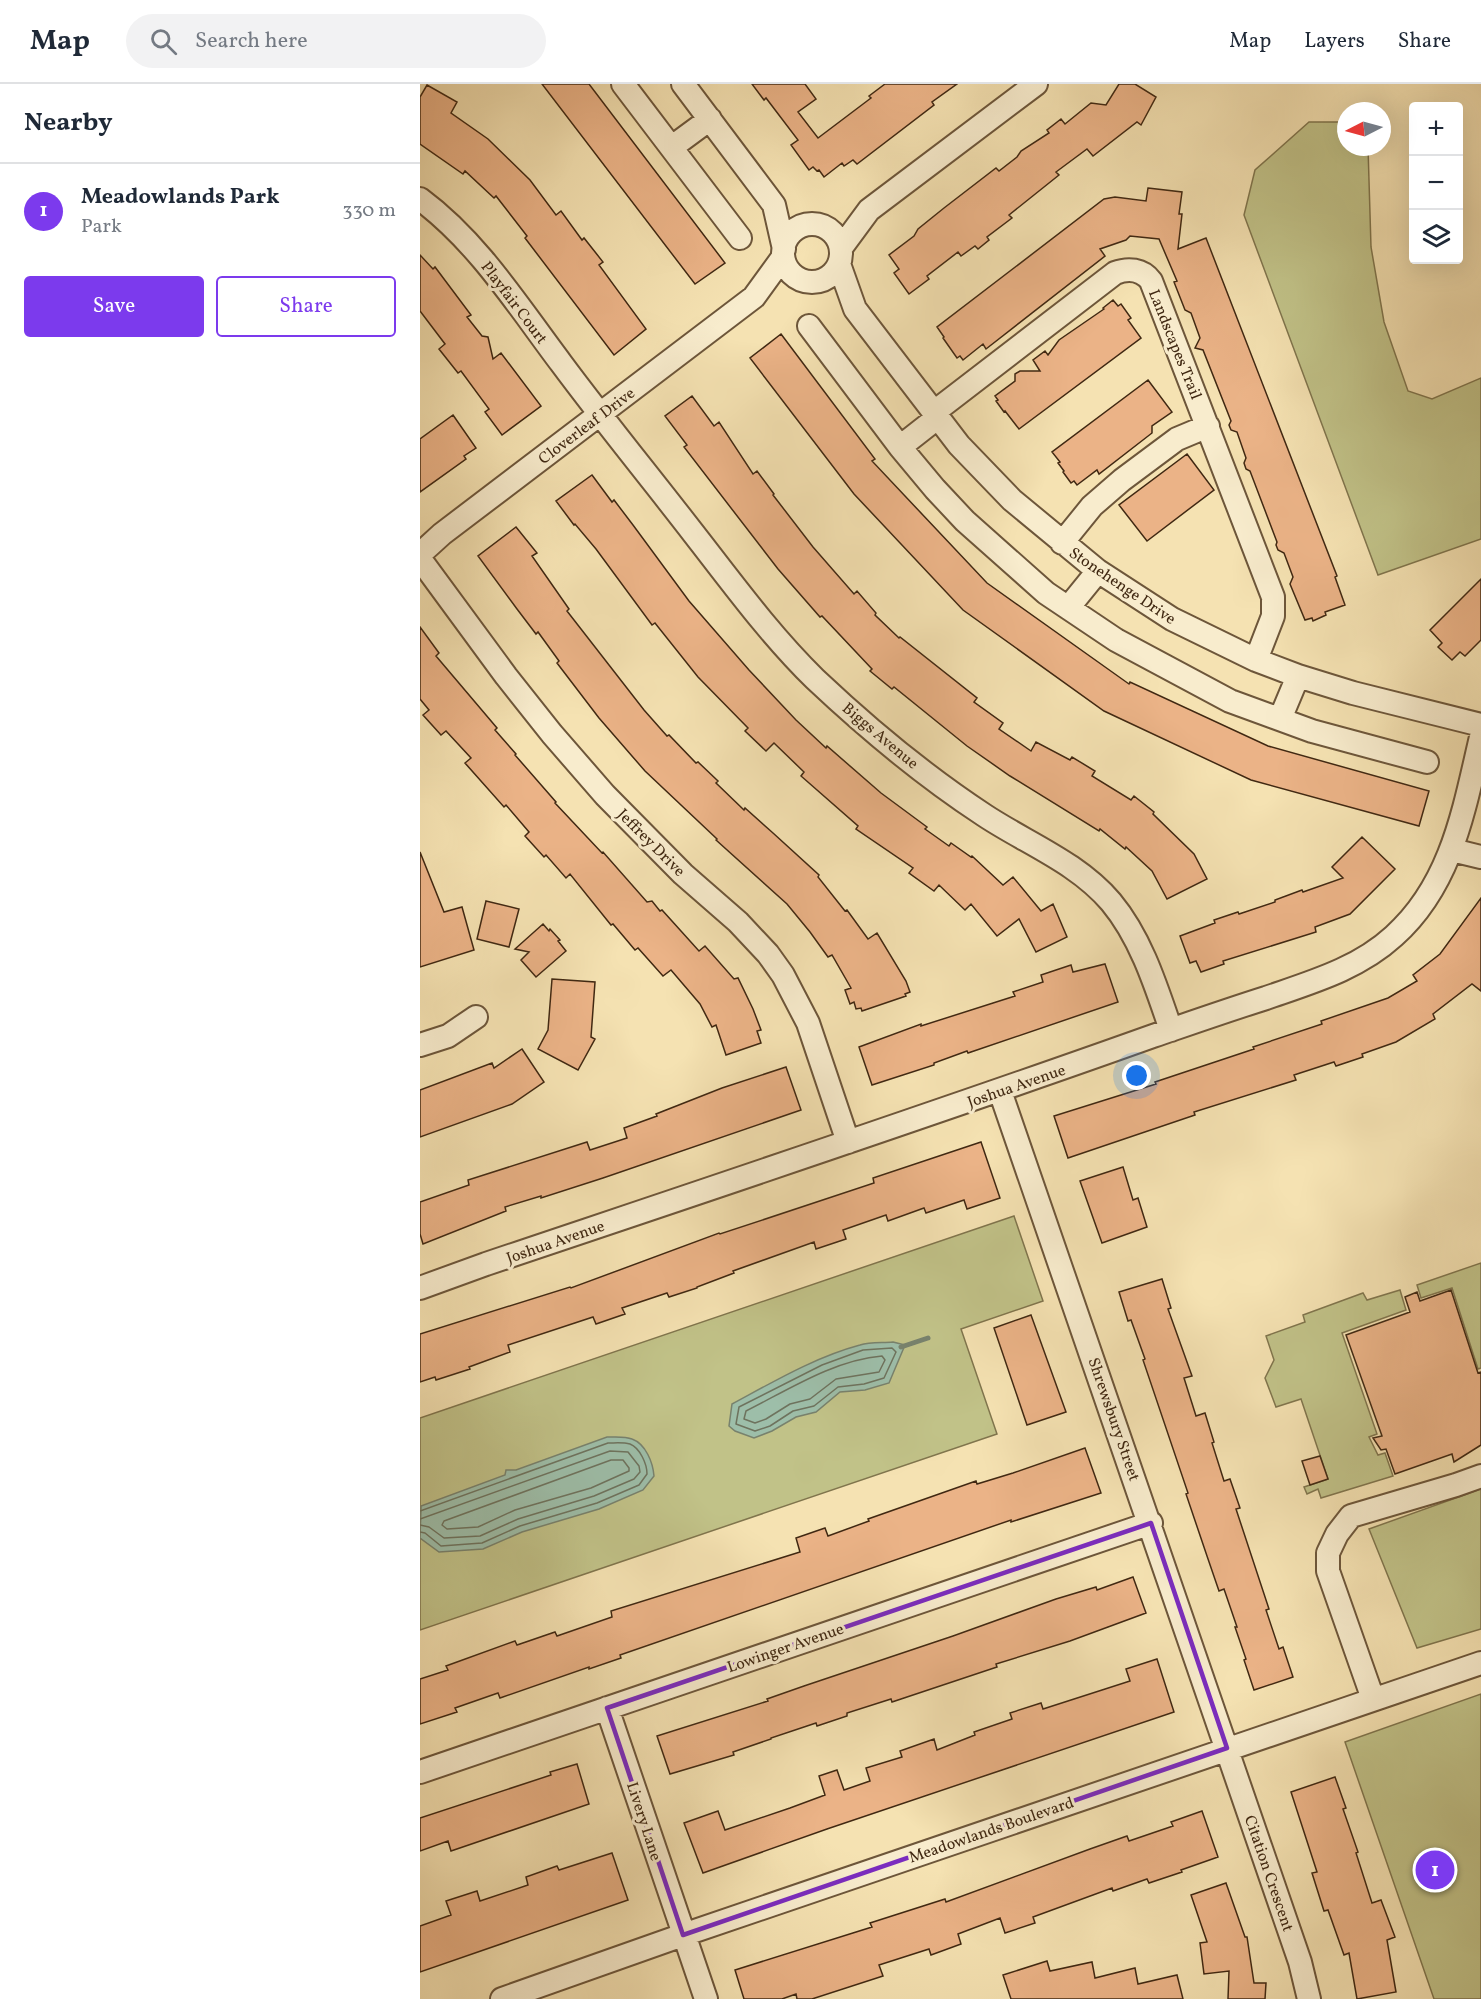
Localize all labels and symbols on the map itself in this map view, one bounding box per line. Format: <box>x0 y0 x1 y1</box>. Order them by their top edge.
north arrow <box>1337 102 1391 156</box>
street label: Playfair Court <box>475 257 552 350</box>
street label: Landscapes Trail <box>1142 286 1206 403</box>
street label: Cloverleaf Drive <box>534 383 640 470</box>
street label: Stonehenge Drive <box>1064 543 1180 631</box>
street label: Biggs Avenue <box>837 698 923 775</box>
street label: Jeffrey Drive <box>612 804 690 882</box>
street label: Joshua Avenue <box>965 1060 1069 1114</box>
your location <box>1122 1061 1151 1090</box>
street label: Joshua Avenue <box>504 1216 608 1270</box>
street label: Shrewsbury Street <box>1082 1355 1145 1485</box>
street label: Lowinger Avenue <box>724 1619 847 1679</box>
street label: Livery Lane <box>620 1779 666 1864</box>
street label: Meadowlands Boulevard <box>906 1792 1077 1869</box>
street label: Citation Crescent <box>1238 1812 1298 1935</box>
pin: 1 <box>1416 1848 1454 1892</box>

